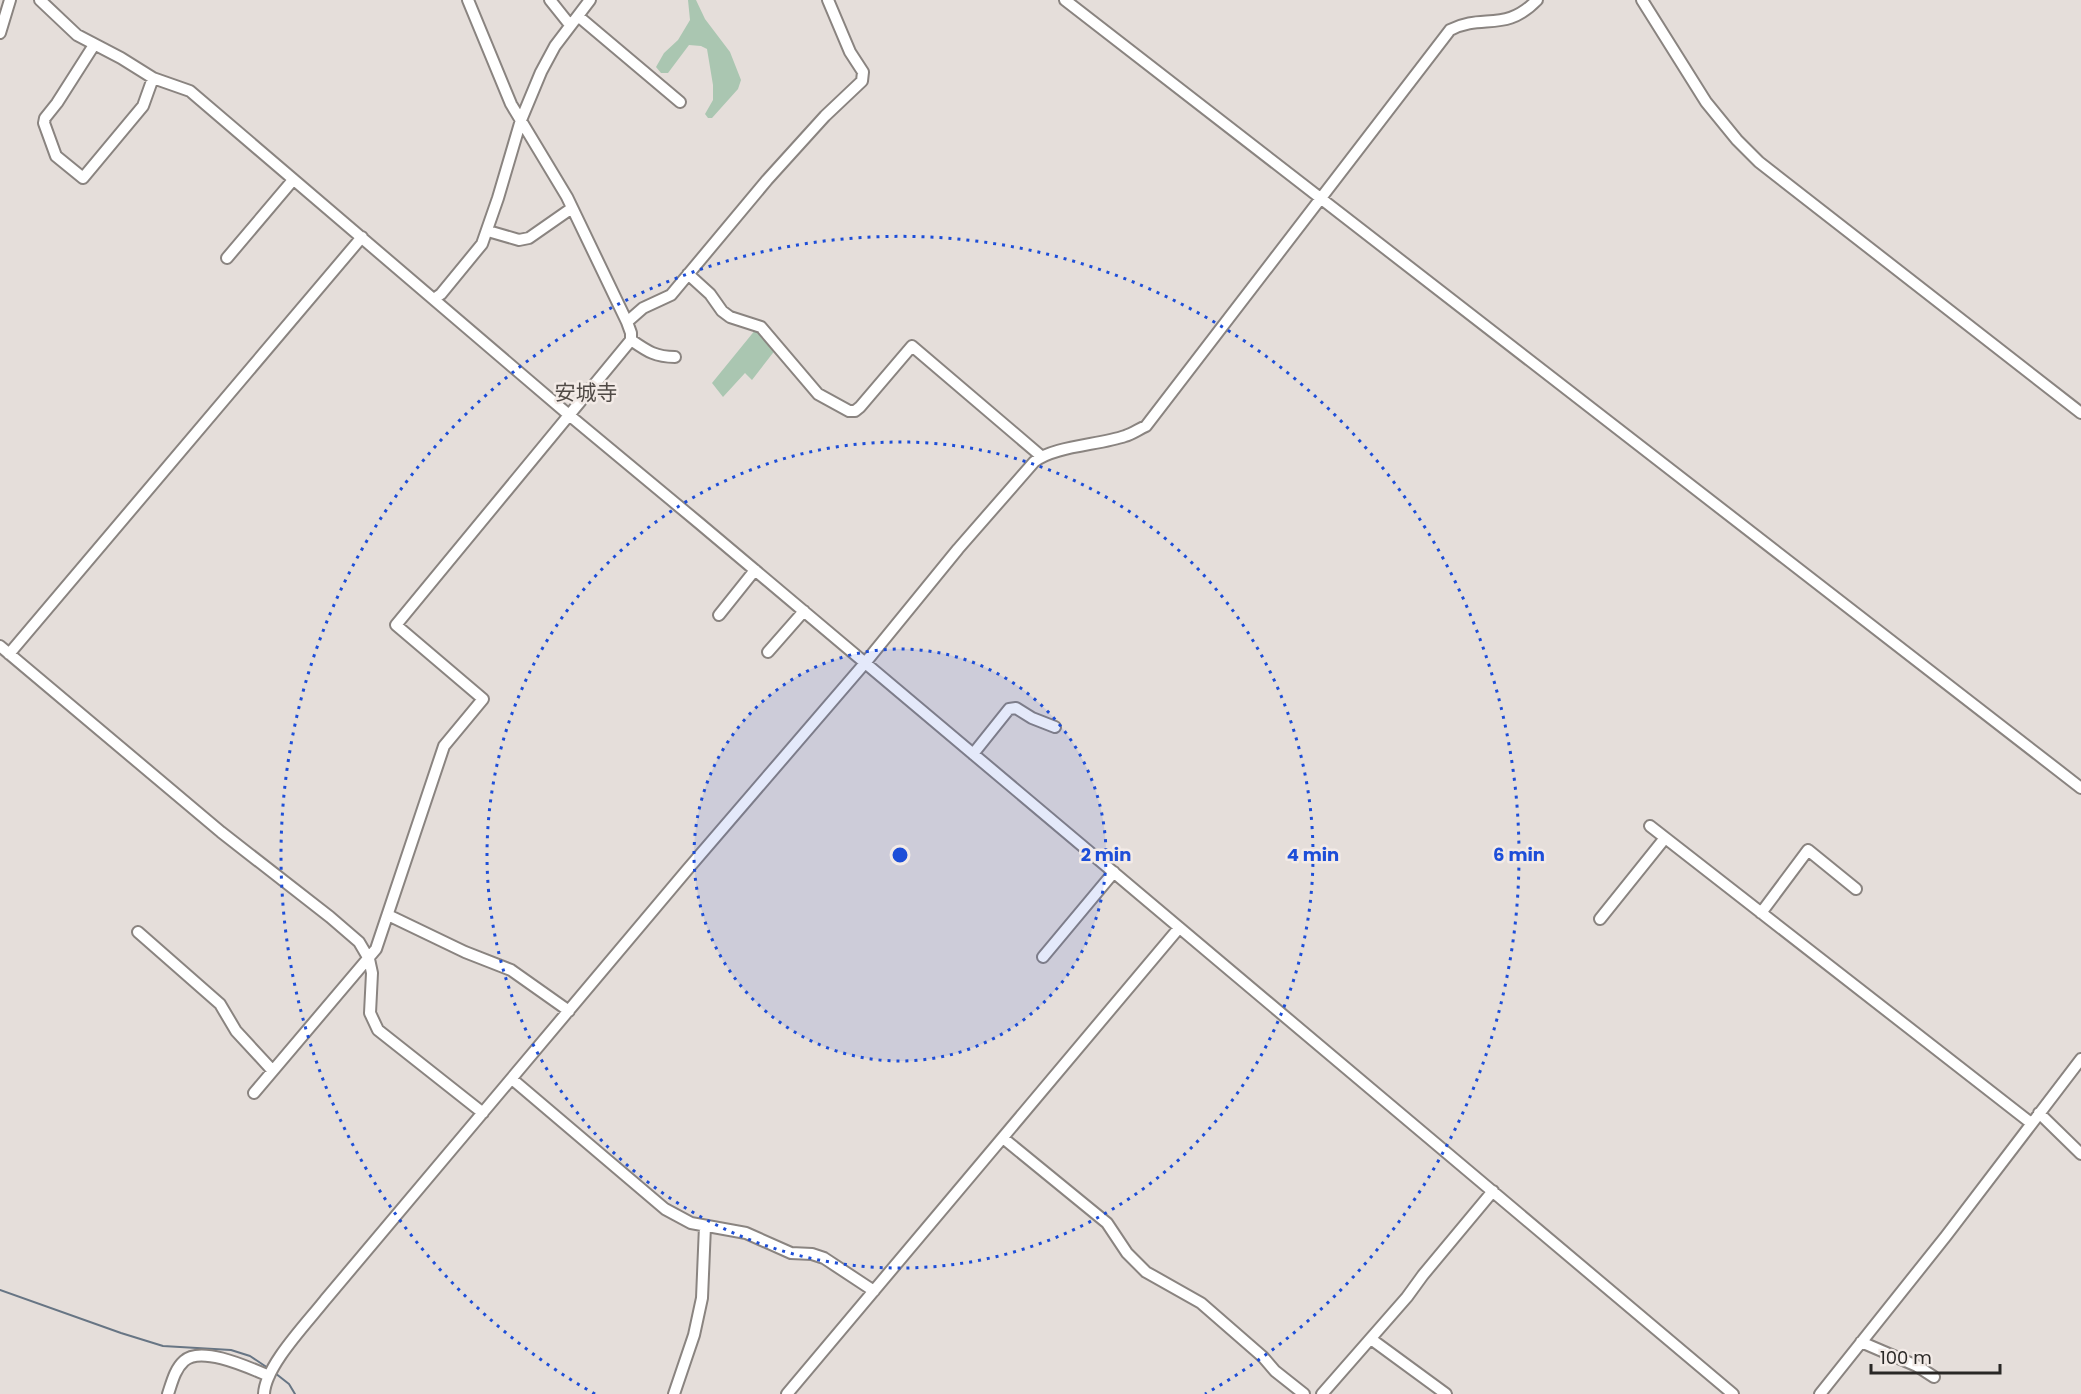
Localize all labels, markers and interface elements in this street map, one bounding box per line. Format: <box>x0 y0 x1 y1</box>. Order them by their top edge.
district label: 安城寺 <box>555 378 618 407</box>
text: 2 min <box>1081 842 1131 867</box>
text: 4 min <box>1287 842 1339 867</box>
text: 6 min <box>1493 842 1545 867</box>
centre of rings <box>890 845 910 865</box>
scale bar <box>1871 1337 2000 1375</box>
text: 100 m <box>1880 1345 1932 1370</box>

